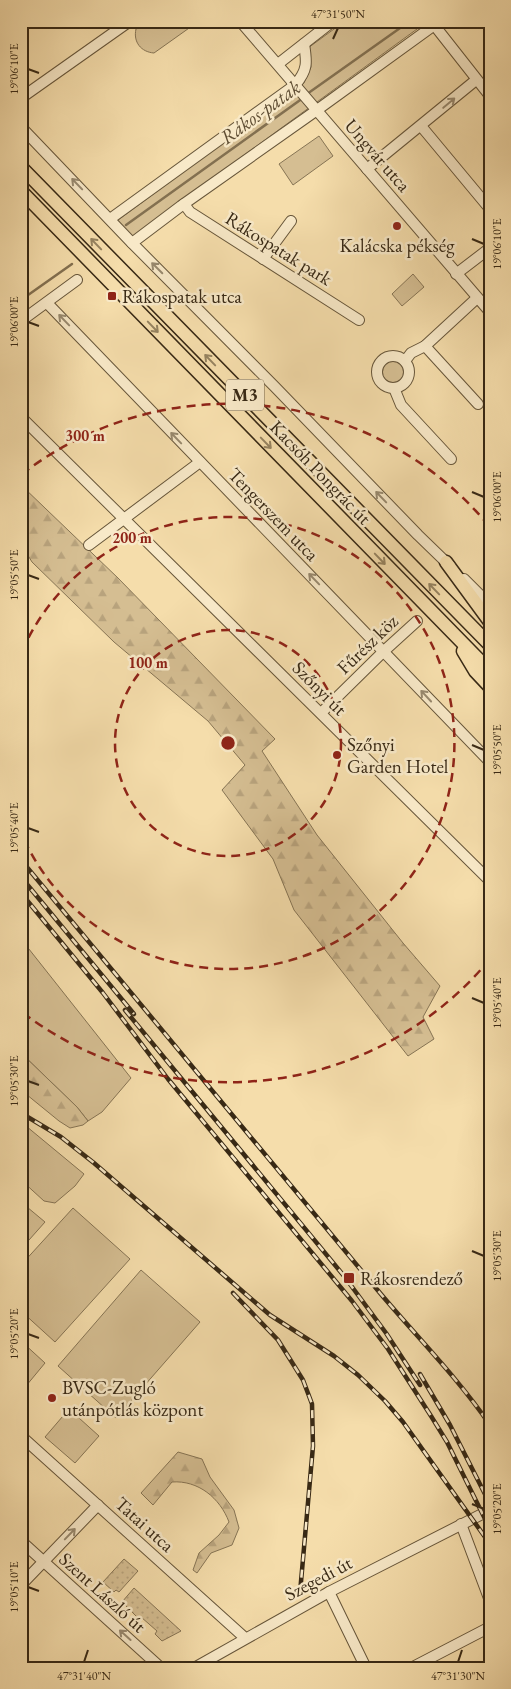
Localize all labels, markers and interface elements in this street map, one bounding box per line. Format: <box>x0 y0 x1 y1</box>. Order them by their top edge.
text: 47°31'50"N <box>311 6 365 22</box>
text: 19°06'10"E <box>6 43 22 95</box>
water label: Rákos-patak <box>214 74 306 150</box>
one-way arrow <box>442 97 455 108</box>
street label: Ungvár utca <box>339 114 417 197</box>
one-way arrow <box>71 178 83 190</box>
street label: Rákospatak park <box>221 206 338 292</box>
text: 19°06'10"E <box>489 218 505 270</box>
marker: Kalácska pékség <box>391 220 403 232</box>
place label: Kalácska pékség <box>340 233 455 258</box>
one-way arrow <box>90 238 102 251</box>
one-way arrow <box>151 262 164 274</box>
place label: Rákospatak utca <box>122 284 242 309</box>
marker: Rákospatak utca <box>106 290 118 302</box>
text: 19°06'00"E <box>6 296 22 348</box>
one-way arrow <box>58 314 70 326</box>
one-way arrow <box>147 320 159 333</box>
one-way arrow <box>204 354 216 367</box>
road number: M3 <box>226 380 264 410</box>
street label: Kacsóh Pongrác út <box>264 415 377 530</box>
text: 300 m <box>65 426 105 445</box>
one-way arrow <box>170 431 182 444</box>
one-way arrow <box>260 437 272 449</box>
street label: Tengerszem utca <box>223 462 325 567</box>
text: 19°06'00"E <box>489 471 505 523</box>
one-way arrow <box>375 491 387 503</box>
text: 200 m <box>112 528 152 547</box>
text: 19°05'50"E <box>6 549 22 601</box>
one-way arrow <box>374 553 386 565</box>
one-way arrow <box>308 573 320 585</box>
one-way arrow <box>428 583 440 595</box>
street label: Fűrész köz <box>331 608 404 680</box>
text: 100 m <box>128 653 168 672</box>
street label: Szőnyi út <box>287 656 352 721</box>
one-way arrow <box>420 690 432 703</box>
text: 19°05'50"E <box>489 724 505 776</box>
place label: Szőnyi Garden Hotel <box>347 732 449 779</box>
centre of rings <box>219 734 237 752</box>
marker: Szőnyi Garden Hotel <box>331 749 343 761</box>
text: 19°05'40"E <box>6 802 22 854</box>
text: 19°05'40"E <box>489 977 505 1029</box>
text: 19°05'30"E <box>6 1055 22 1107</box>
text: 19°05'30"E <box>489 1230 505 1282</box>
place label: Rákosrendező <box>360 1266 463 1291</box>
marker: Rákosrendező <box>342 1271 356 1285</box>
text: 19°05'20"E <box>6 1308 22 1360</box>
place label: BVSC-Zugló utánpótlás központ <box>62 1375 203 1422</box>
marker: BVSC-Zugló utánpótlás központ <box>46 1392 58 1404</box>
text: 19°05'20"E <box>489 1483 505 1535</box>
street label: Tatai utca <box>110 1491 180 1558</box>
one-way arrow <box>64 1527 76 1540</box>
street label: Szent László út <box>54 1547 152 1638</box>
street label: Szegedi út <box>280 1550 356 1607</box>
text: 19°05'10"E <box>6 1561 22 1613</box>
one-way arrow <box>118 1629 131 1641</box>
text: 47°31'40"N <box>57 1668 111 1684</box>
text: 47°31'30"N <box>431 1668 485 1684</box>

